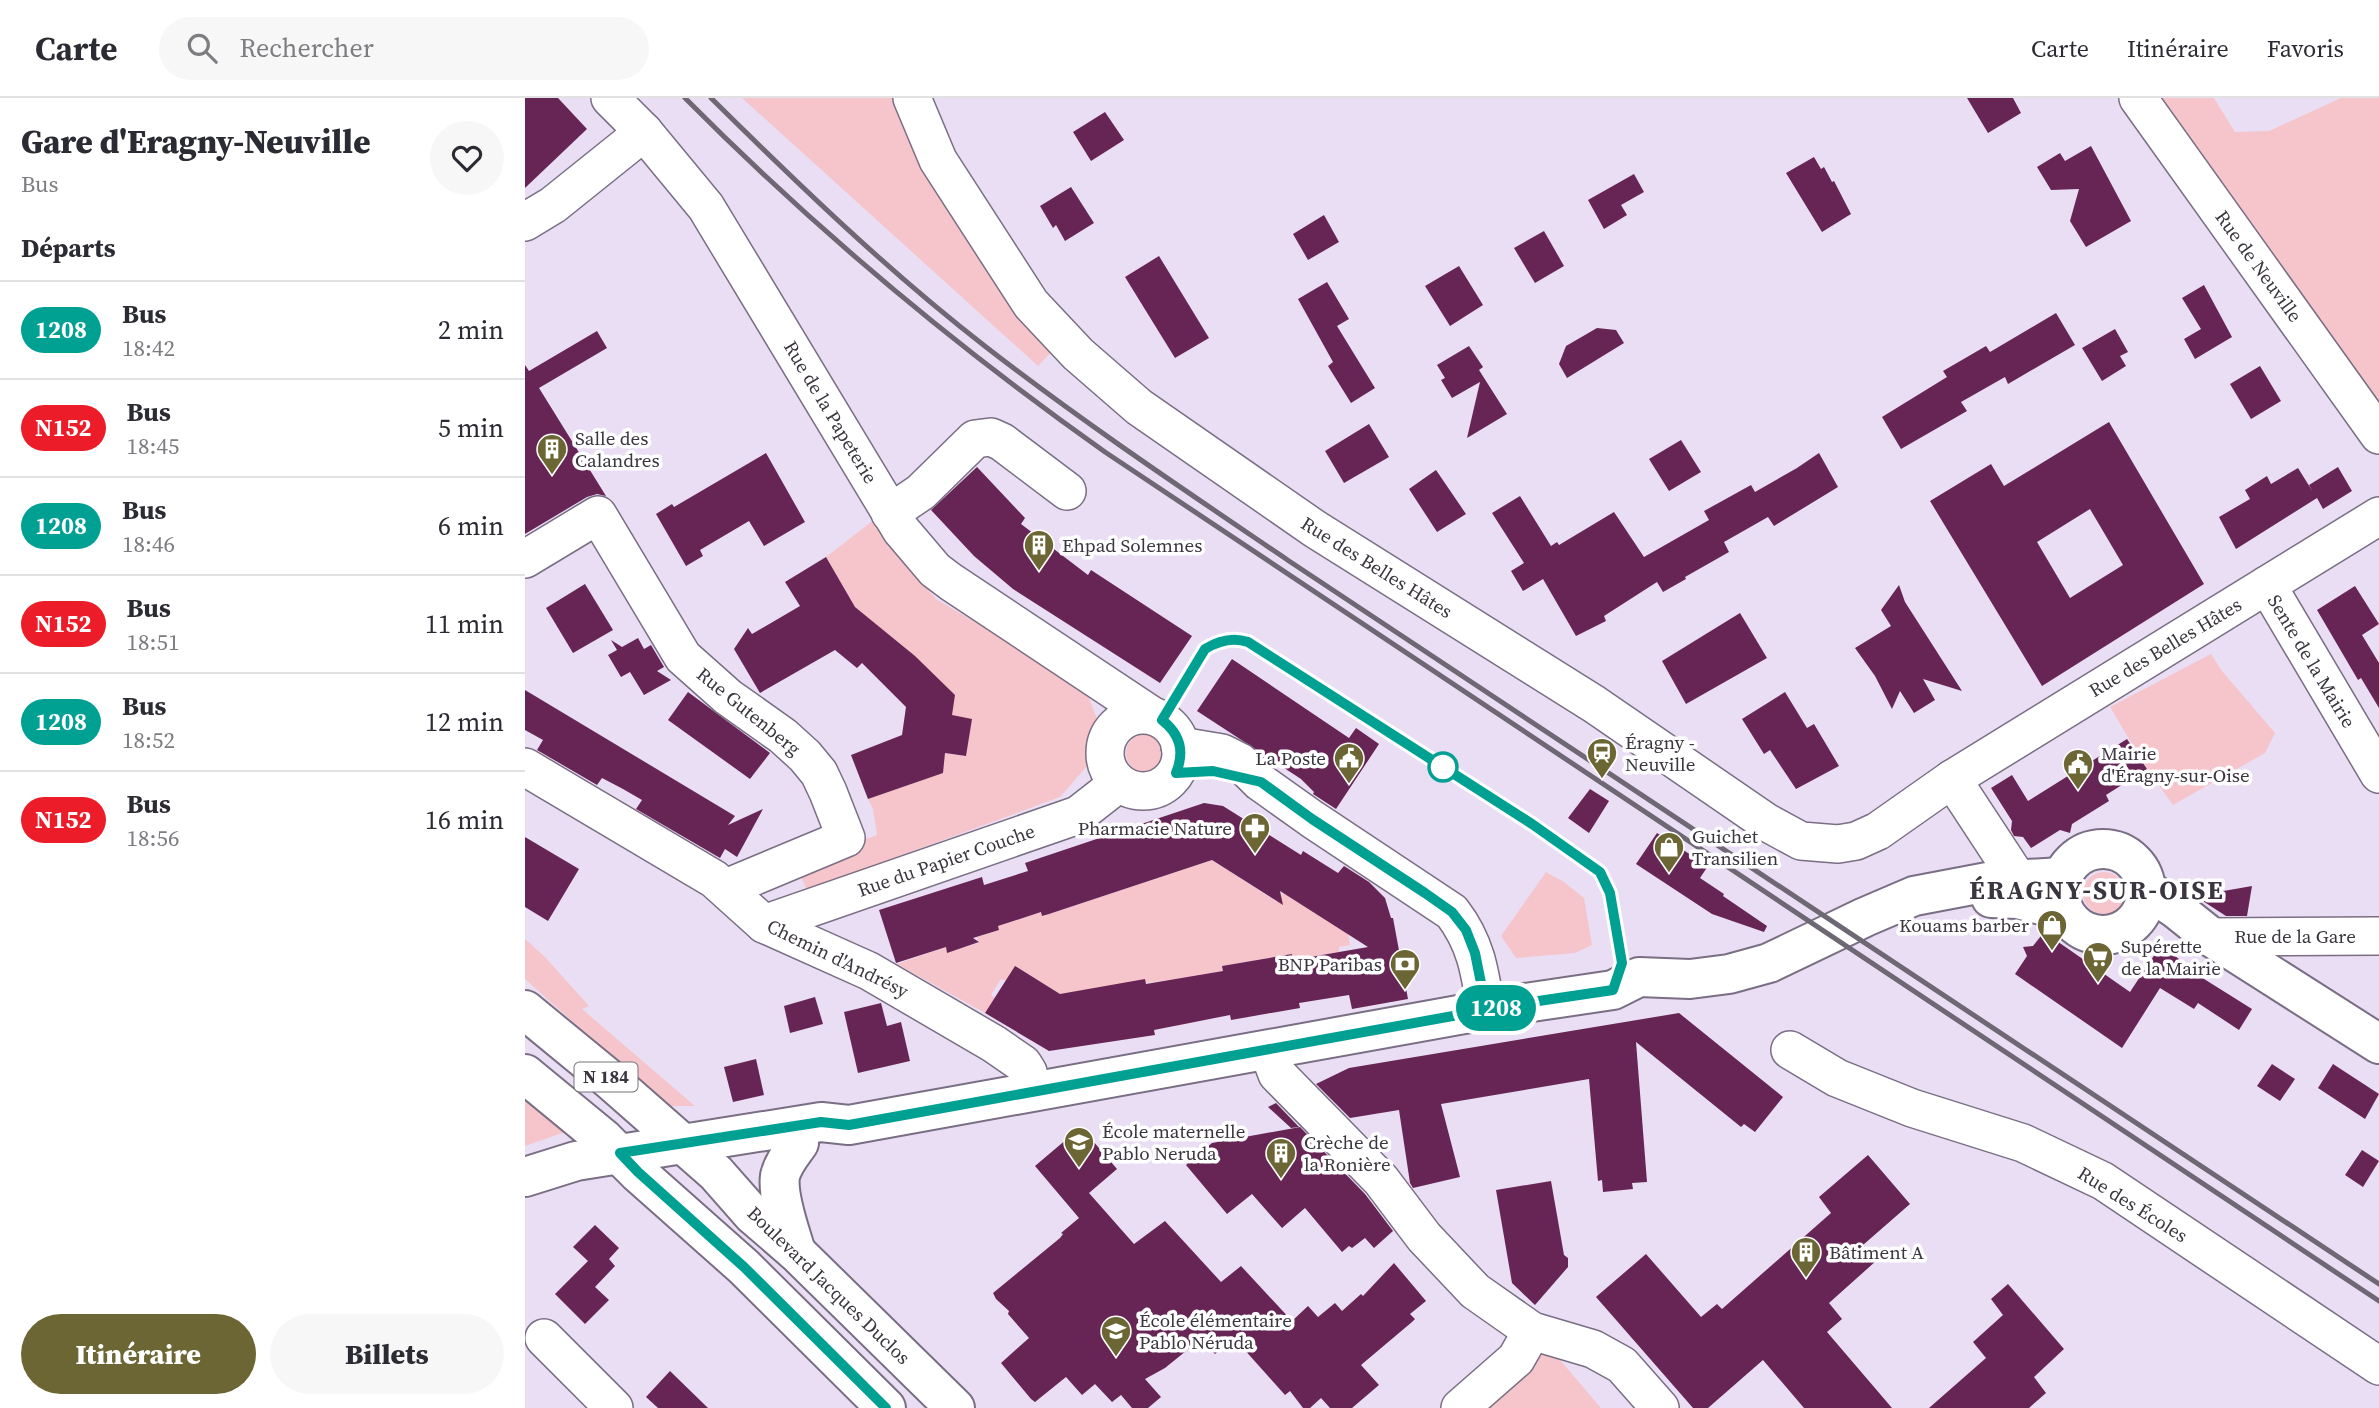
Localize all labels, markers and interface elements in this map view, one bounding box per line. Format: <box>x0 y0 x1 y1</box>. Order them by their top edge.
search box <box>159 17 649 80</box>
text: Carte <box>35 26 117 71</box>
icon: search <box>183 29 221 67</box>
text: Rechercher <box>239 30 374 66</box>
text: Carte <box>2031 32 2089 65</box>
text: Itinéraire <box>2127 32 2229 65</box>
text: Favoris <box>2267 32 2344 65</box>
text: Gare d'Eragny-Neuville <box>21 119 370 164</box>
button: heart <box>430 121 504 195</box>
text: Bus <box>21 168 58 200</box>
street label: Rue de Neuville <box>2210 205 2308 327</box>
text: Départs <box>21 230 116 266</box>
text: Bus <box>122 296 166 332</box>
text: 2 min <box>438 312 504 348</box>
text: 1208 <box>35 313 87 346</box>
text: 18:42 <box>122 332 175 364</box>
street label: Rue de la Papeterie <box>778 336 884 488</box>
text: Bus <box>127 394 171 430</box>
text: 5 min <box>438 410 504 446</box>
text: N152 <box>35 411 92 444</box>
place label: Salle des Calandres <box>575 425 660 473</box>
text: 18:45 <box>127 430 179 462</box>
building icon: Salle des Calandres <box>535 432 569 476</box>
text: Bus <box>122 492 166 528</box>
text: 6 min <box>438 508 504 544</box>
text: 1208 <box>35 509 87 542</box>
street label: Rue des Belles Hâtes <box>1296 510 1458 624</box>
text: 18:46 <box>122 528 175 560</box>
building icon: Ehpad Solemnes <box>1022 528 1056 572</box>
place label: Ehpad Solemnes <box>1062 532 1202 558</box>
text: Bus <box>127 590 171 626</box>
street label: Sente de la Mairie <box>2262 590 2362 732</box>
street label: Rue des Belles Hâtes <box>2084 591 2246 703</box>
text: 11 min <box>425 606 504 642</box>
text: N152 <box>35 607 92 640</box>
text: 18:51 <box>127 626 179 658</box>
street label: Rue Gutenberg <box>692 661 807 761</box>
text: Bus <box>122 688 166 724</box>
text: 12 min <box>425 704 504 740</box>
text: 1208 <box>35 705 87 738</box>
text: 18:52 <box>122 724 175 756</box>
place label: Éragny - Neuville <box>1625 729 1695 777</box>
station icon: Éragny - Neuville <box>1585 736 1619 780</box>
place label: Mairie d'Éragny-sur-Oise <box>2101 740 2250 788</box>
public building icon: La Poste <box>1332 741 1366 785</box>
place label: La Poste <box>1255 745 1326 771</box>
public building icon: Mairie d'Éragny-sur-Oise <box>2061 747 2095 791</box>
unlabelled marker <box>1428 752 1458 782</box>
text: Bus <box>127 786 171 822</box>
text: 16 min <box>425 802 504 838</box>
text: N152 <box>35 803 92 836</box>
pharmacy icon: Pharmacie Nature <box>1238 811 1272 855</box>
place label: Pharmacie Nature <box>1078 815 1232 841</box>
street label: Rue du Papier Couche <box>854 817 1038 903</box>
text: 18:56 <box>127 822 179 854</box>
place label: Guichet Transilien <box>1692 823 1778 871</box>
shop icon: Guichet Transilien <box>1652 830 1686 874</box>
district label: ÉRAGNY-SUR-OISE <box>1969 872 2225 908</box>
shop icon: Kouams barber <box>2035 908 2069 952</box>
street label: Chemin d'Andrésy <box>763 912 913 1004</box>
place label: Kouams barber <box>1899 912 2029 938</box>
street label: Rue de la Gare <box>2234 923 2356 949</box>
place label: Supérette de la Mairie <box>2121 933 2221 981</box>
supermarket icon: Supérette de la Mairie <box>2081 940 2115 984</box>
bank icon: BNP Paribas <box>1388 947 1422 991</box>
place label: BNP Paribas <box>1278 951 1382 977</box>
line badge: 1208 <box>1447 985 1545 1031</box>
text: 1208 <box>1470 991 1522 1024</box>
road number: N 184 <box>575 1062 637 1092</box>
place label: École maternelle Pablo Neruda <box>1102 1118 1245 1166</box>
school or university icon: École maternelle Pablo Neruda <box>1062 1125 1096 1169</box>
place label: Crèche de la Ronière <box>1304 1129 1391 1177</box>
building icon: Crèche de la Ronière <box>1264 1136 1298 1180</box>
street label: Rue des Écoles <box>2073 1160 2193 1248</box>
street label: Boulevard Jacques Duclos <box>742 1200 916 1370</box>
building icon: Bâtiment A <box>1789 1235 1823 1279</box>
place label: Bâtiment A <box>1829 1239 1924 1265</box>
place label: École élémentaire Pablo Néruda <box>1139 1307 1292 1355</box>
button: Itinéraire <box>21 1314 256 1394</box>
button: Billets <box>270 1314 504 1394</box>
school or university icon: École élémentaire Pablo Néruda <box>1099 1314 1133 1358</box>

